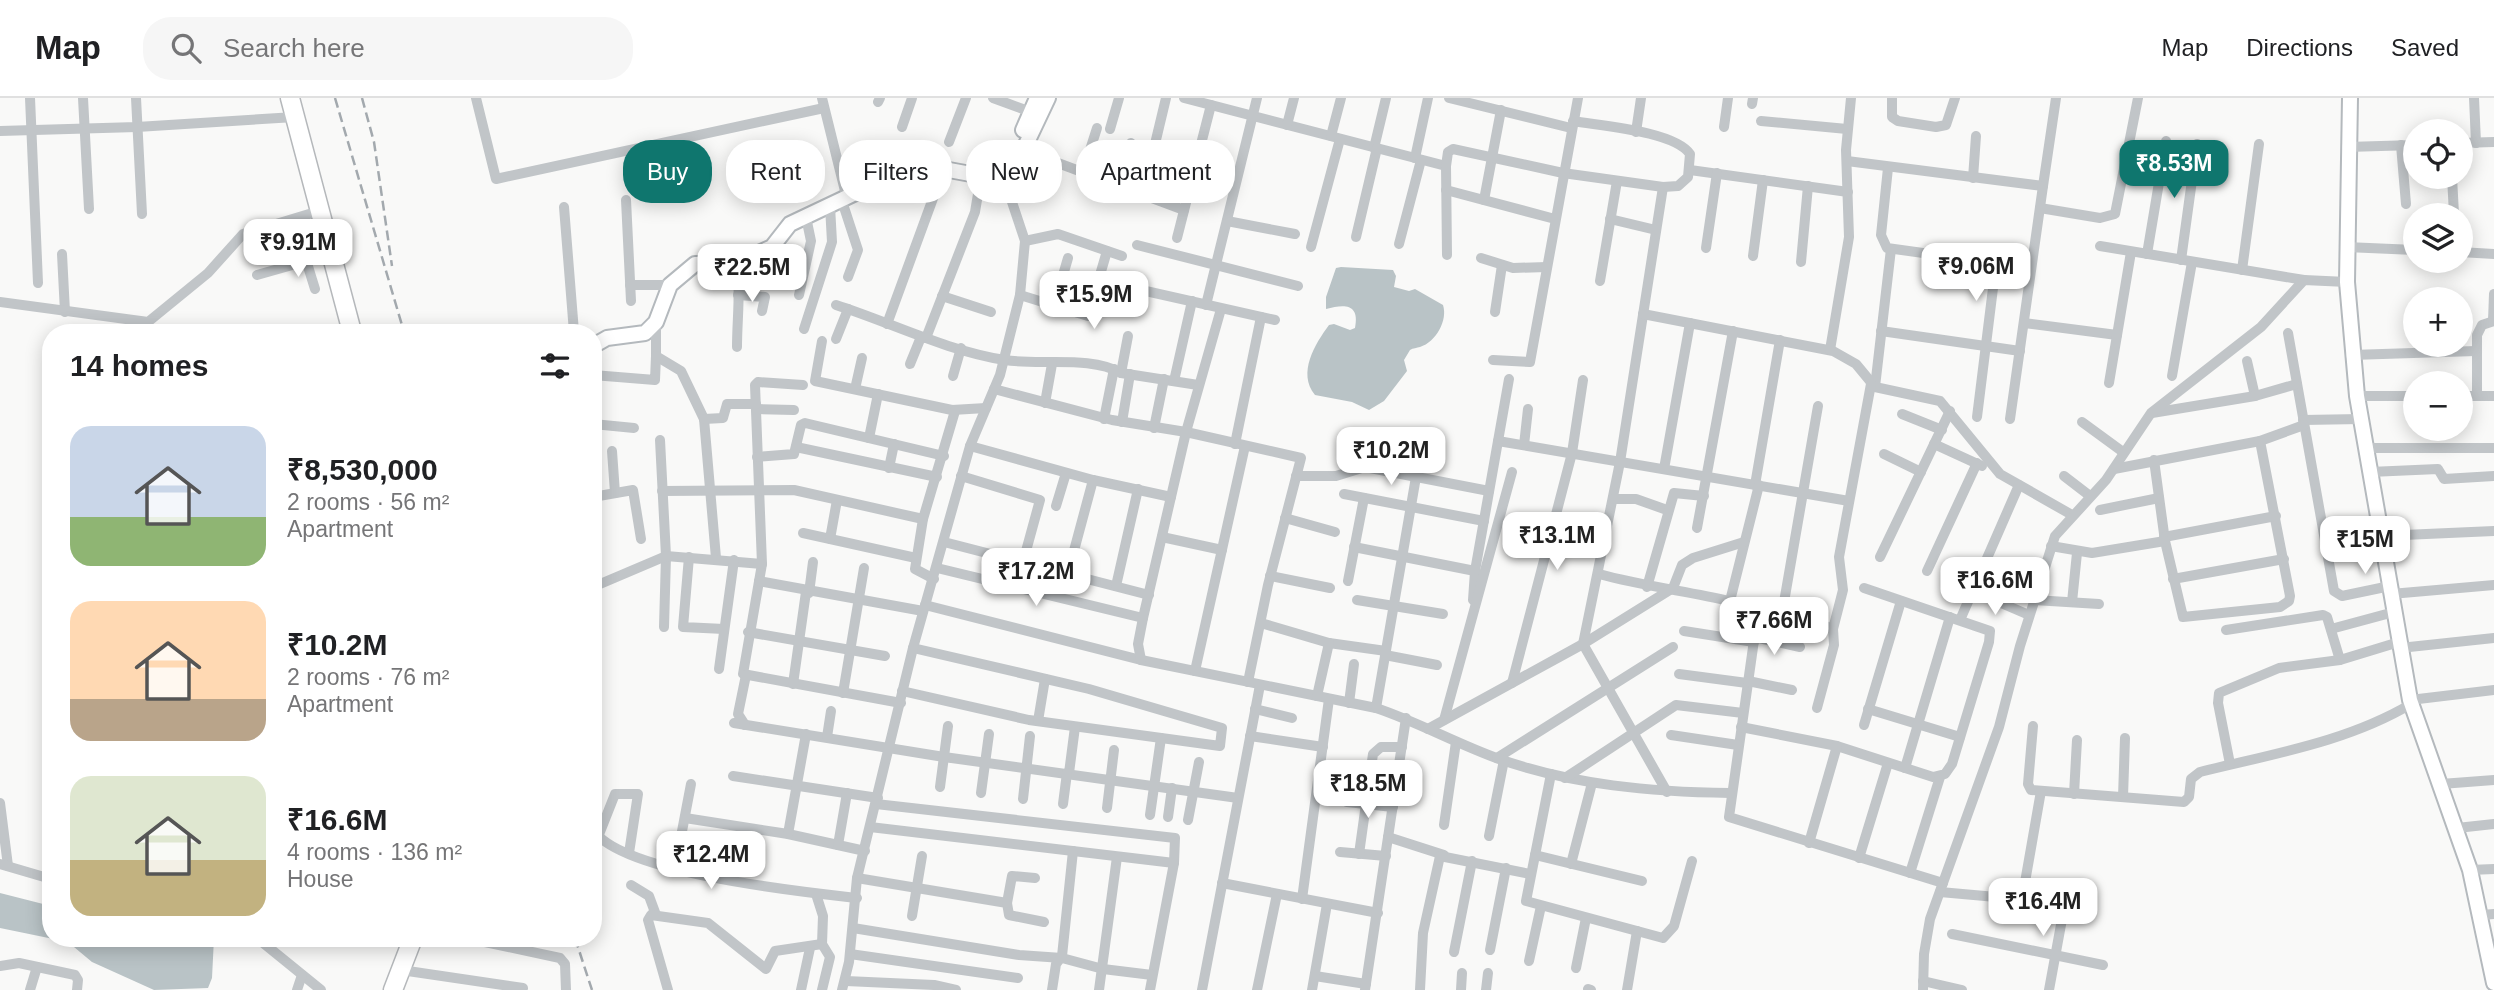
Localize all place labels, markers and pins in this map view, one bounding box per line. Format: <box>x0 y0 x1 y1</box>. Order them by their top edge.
pin: ₹8.53M <box>2117 140 2231 200</box>
pin: ₹9.91M <box>241 220 355 279</box>
pin: ₹22.5M <box>695 244 809 304</box>
pin: ₹9.06M <box>1919 244 2033 303</box>
pin: ₹15.9M <box>1037 272 1151 331</box>
pin: ₹10.2M <box>1334 428 1448 487</box>
pin: ₹13.1M <box>1500 512 1614 572</box>
pin: ₹15M <box>2324 517 2406 576</box>
pin: ₹17.2M <box>979 548 1093 608</box>
pin: ₹16.6M <box>1938 558 2052 617</box>
pin: ₹7.66M <box>1717 598 1831 657</box>
pin: ₹18.5M <box>1311 760 1425 820</box>
pin: ₹12.4M <box>654 832 768 891</box>
pin: ₹16.4M <box>1986 878 2100 938</box>

